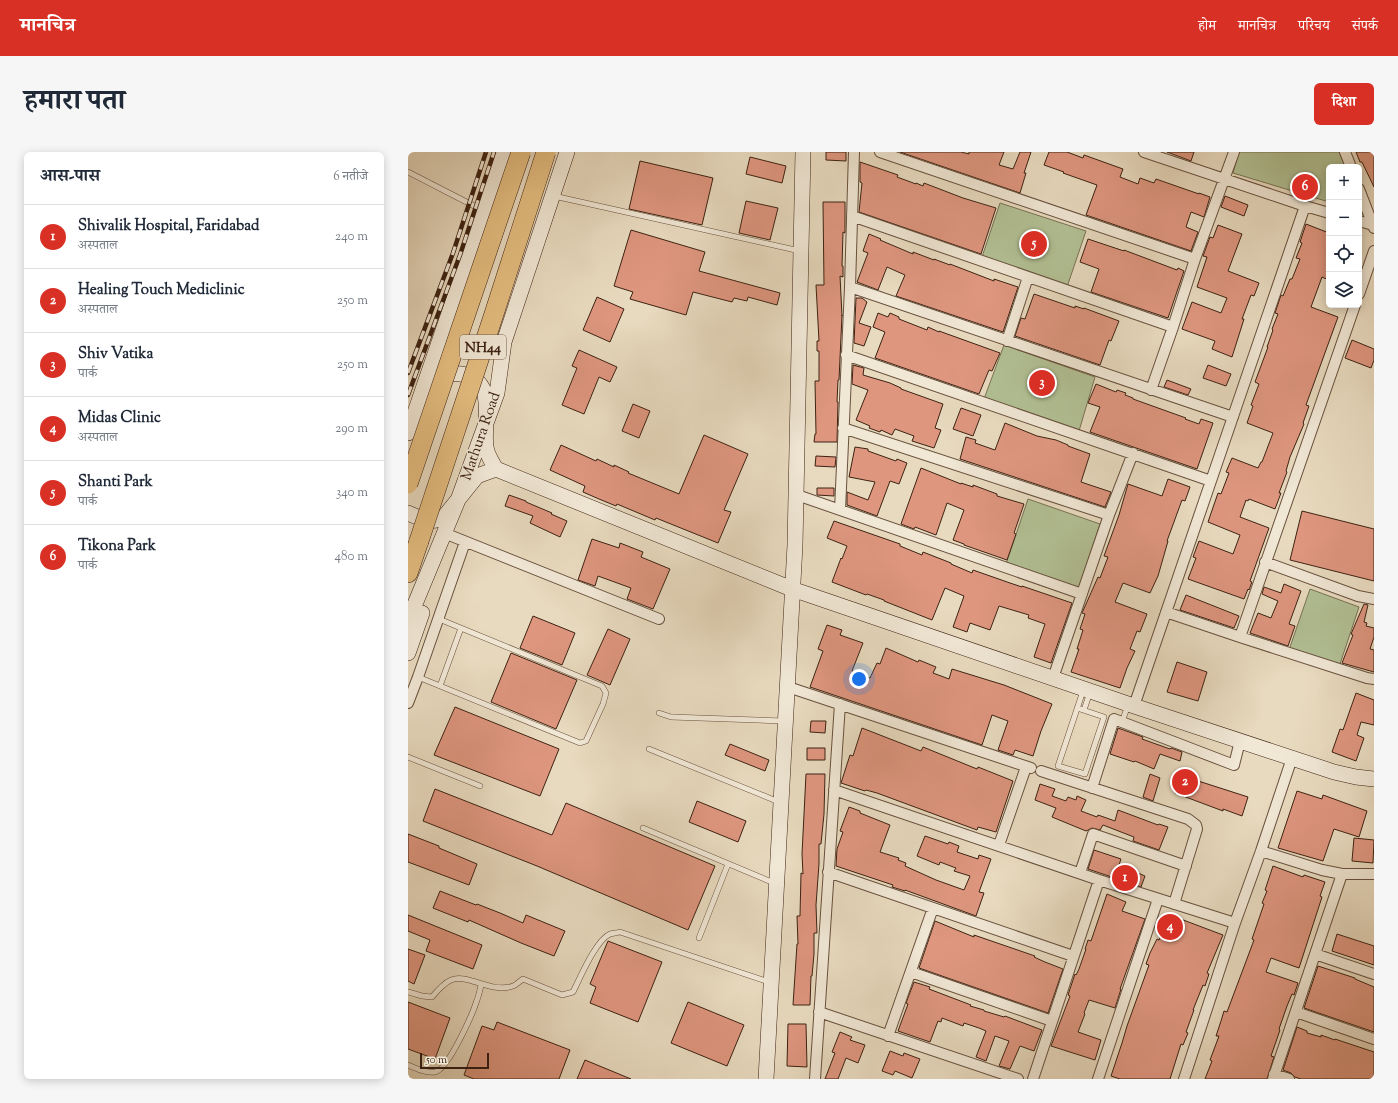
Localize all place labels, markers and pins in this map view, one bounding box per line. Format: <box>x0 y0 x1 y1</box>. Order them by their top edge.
pin: 6 <box>1292 172 1318 202</box>
pin: 5 <box>1021 229 1047 259</box>
pin: 3 <box>1029 368 1055 398</box>
pin: 2 <box>1172 767 1198 797</box>
pin: 1 <box>1112 863 1138 893</box>
pin: 4 <box>1157 912 1183 942</box>

